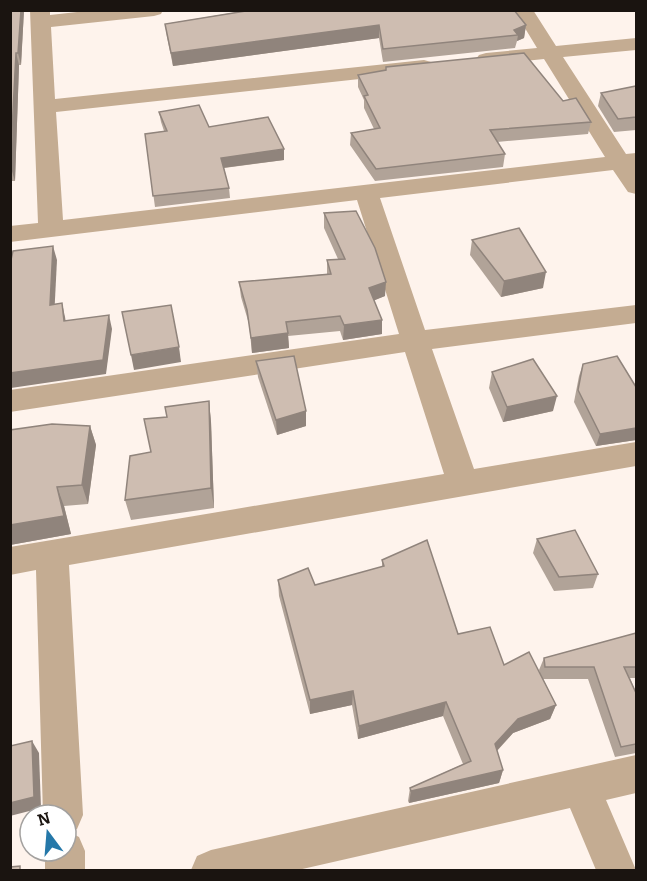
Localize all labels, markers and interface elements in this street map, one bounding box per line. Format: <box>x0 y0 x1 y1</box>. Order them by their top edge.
north arrow <box>18 803 78 863</box>
text: N <box>35 808 53 830</box>

